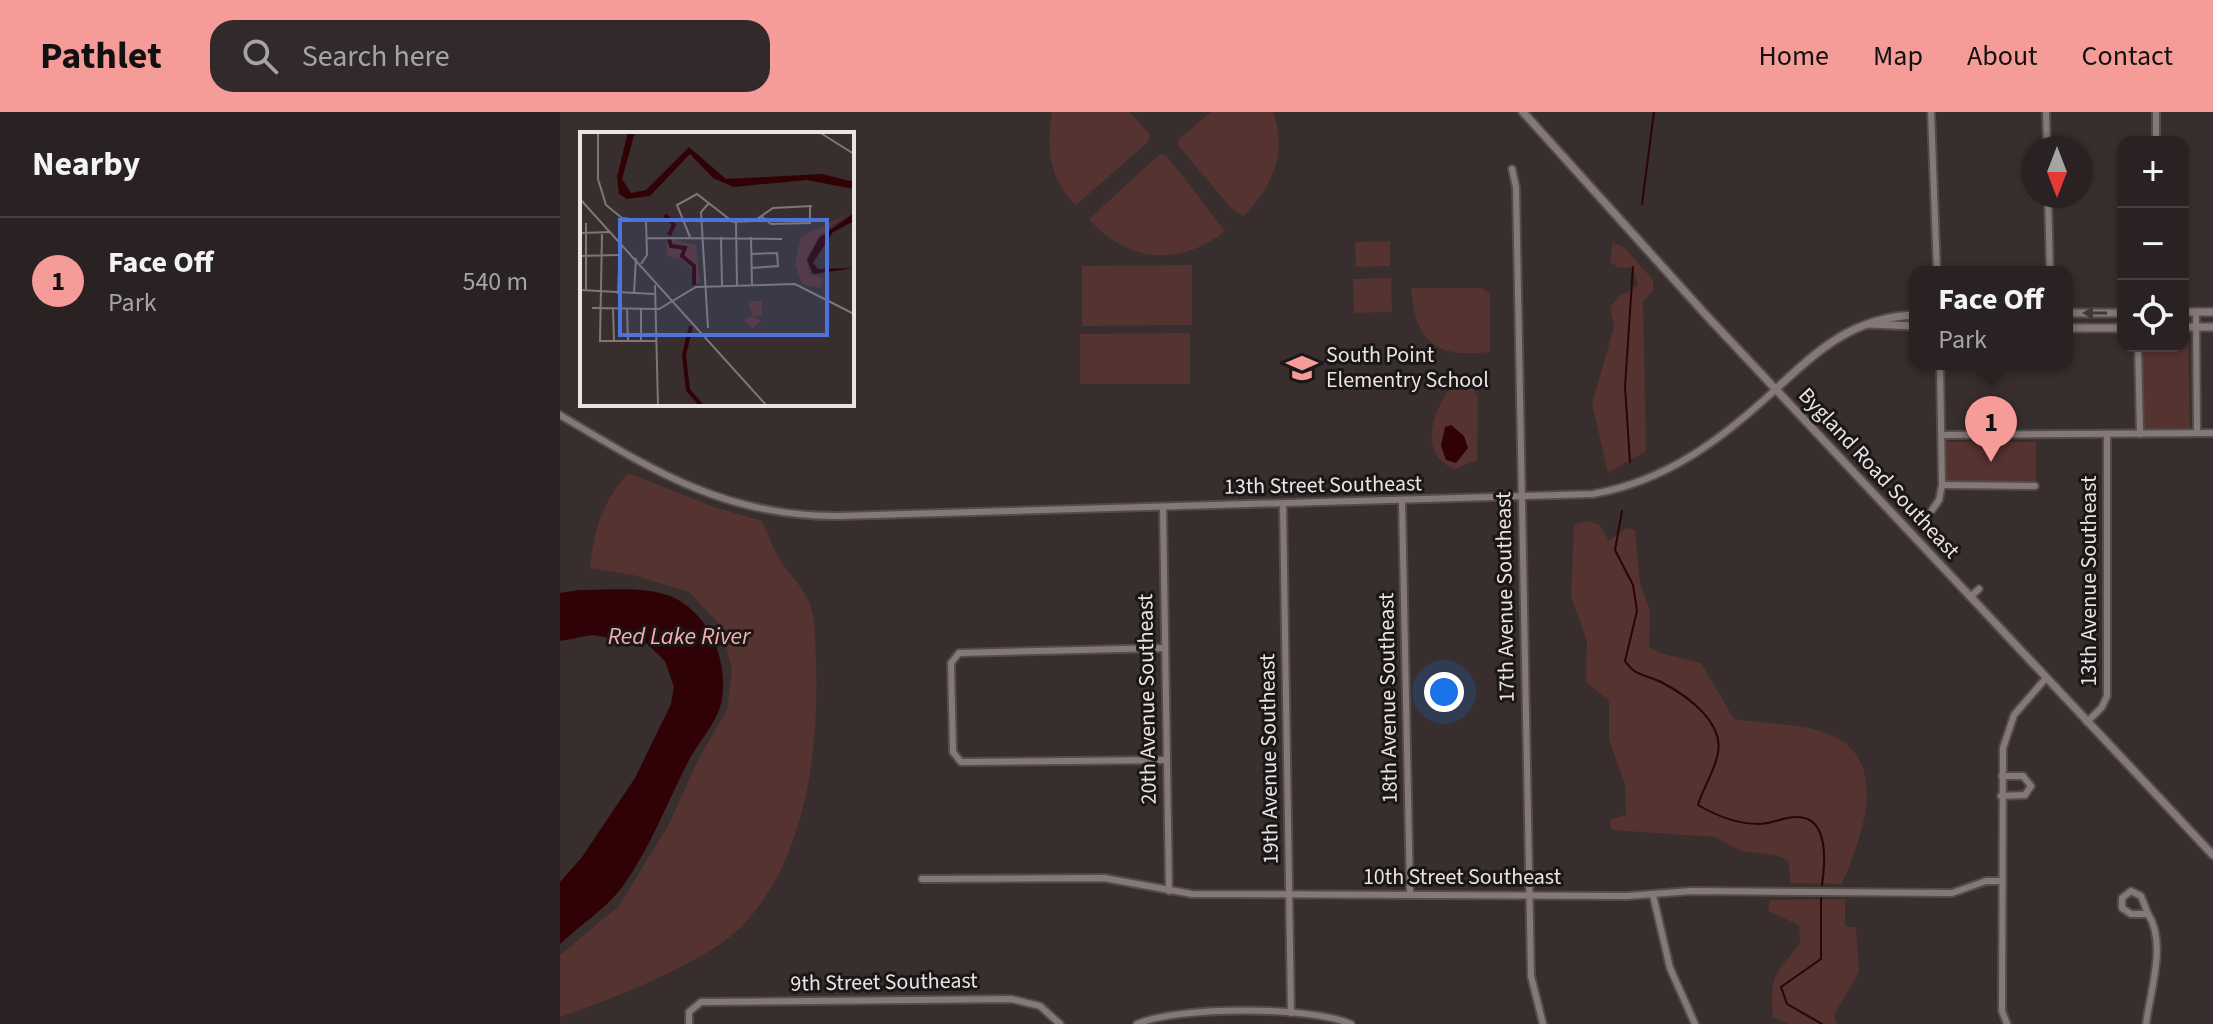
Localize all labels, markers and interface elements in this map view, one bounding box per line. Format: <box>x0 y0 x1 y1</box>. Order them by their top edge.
search box <box>210 20 770 92</box>
text: Pathlet <box>40 29 162 83</box>
icon: search <box>238 34 282 78</box>
text: Search here <box>302 35 450 78</box>
text: Home <box>1758 36 1829 76</box>
text: Map <box>1873 36 1923 76</box>
text: About <box>1967 36 2038 76</box>
text: Contact <box>2082 36 2173 76</box>
inset map <box>580 132 854 406</box>
north arrow <box>2021 136 2093 208</box>
map controls <box>2117 136 2189 352</box>
button: + <box>2117 136 2189 208</box>
text: Nearby <box>32 140 140 189</box>
button: − <box>2117 208 2189 280</box>
text: Face Off <box>108 241 213 284</box>
text: 1 <box>51 263 65 300</box>
text: 540 m <box>462 263 528 300</box>
popup <box>1909 266 2073 370</box>
text: Face Off <box>1938 278 2044 321</box>
button: locate <box>2117 280 2189 352</box>
text: Park <box>108 284 157 321</box>
one-way arrow <box>2082 307 2107 319</box>
text: Park <box>1938 321 1987 358</box>
place label: South Point Elementry School <box>1326 339 1489 396</box>
school or university icon: South Point Elementry School <box>1285 351 1319 385</box>
street label: Bygland Road Southeast <box>1791 380 1967 566</box>
pin: 1 <box>1965 396 2017 462</box>
street label: 13th Street Southeast <box>1224 467 1423 503</box>
street label: 13th Avenue Southeast <box>2073 475 2105 686</box>
street label: 17th Avenue Southeast <box>1487 491 1523 703</box>
street label: 18th Avenue Southeast <box>1370 592 1406 804</box>
street label: 20th Avenue Southeast <box>1129 593 1165 805</box>
water label: Red Lake River <box>608 619 752 654</box>
street label: 19th Avenue Southeast <box>1251 653 1287 865</box>
your location <box>1424 672 1464 712</box>
street label: 10th Street Southeast <box>1363 861 1562 893</box>
street label: 9th Street Southeast <box>790 964 978 1000</box>

